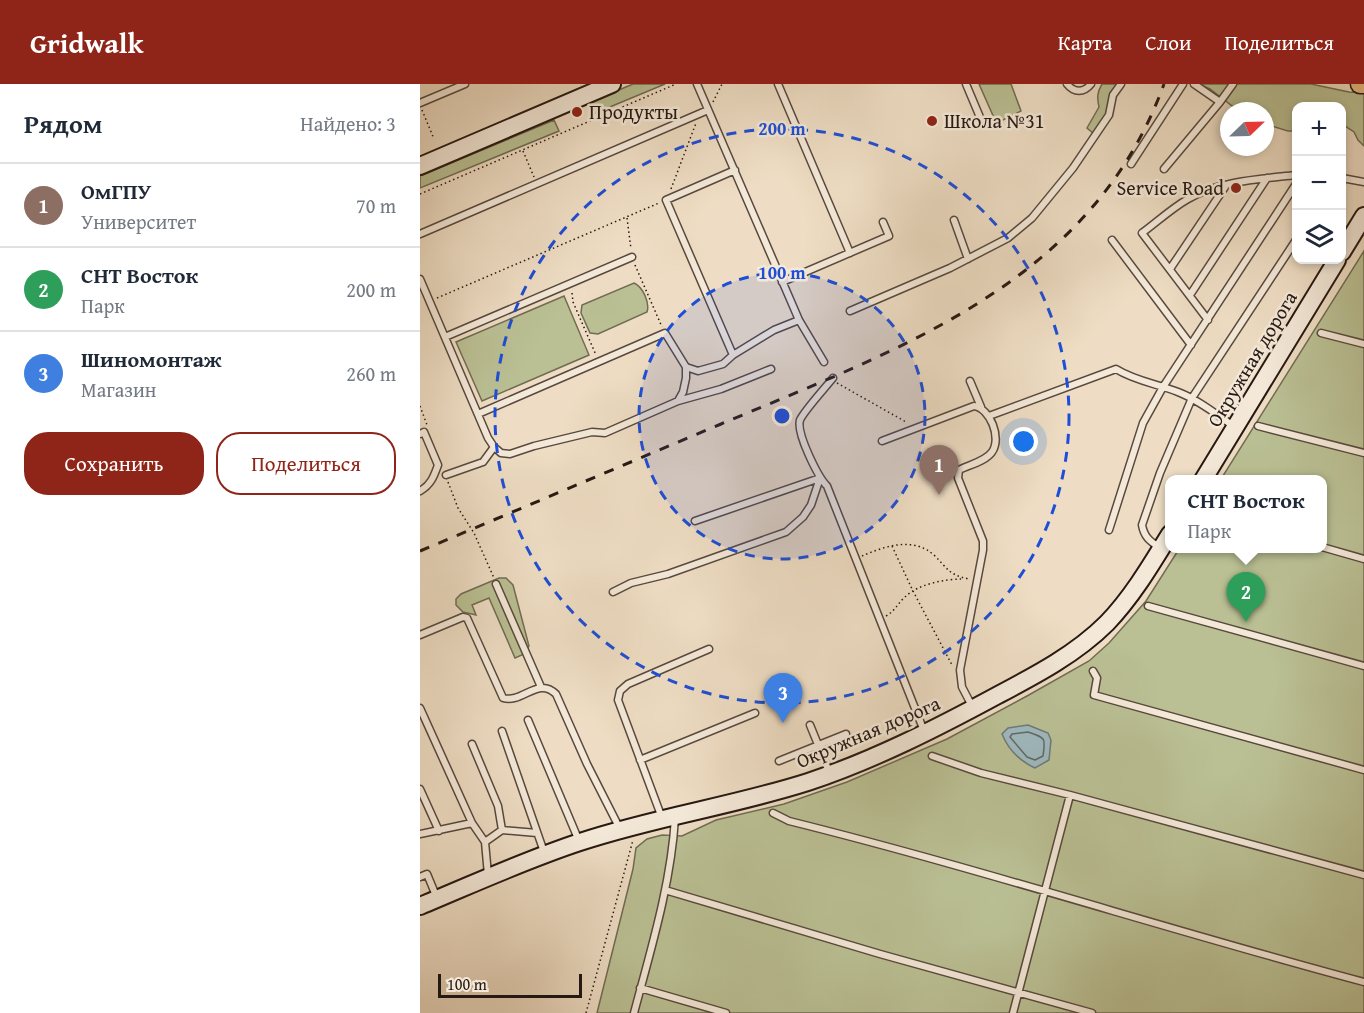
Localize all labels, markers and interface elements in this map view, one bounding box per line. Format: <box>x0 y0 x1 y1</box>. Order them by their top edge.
text: Gridwalk <box>30 22 143 63</box>
text: Карта <box>1058 27 1112 58</box>
text: Слои <box>1145 27 1191 58</box>
text: Поделиться <box>1224 27 1334 58</box>
place label: Продукты <box>589 97 678 126</box>
north arrow <box>1220 102 1274 156</box>
map controls <box>1292 102 1346 264</box>
button: + <box>1292 102 1346 156</box>
text: Рядом <box>24 104 102 143</box>
marker: Продукты <box>570 105 584 119</box>
place label: Школа №31 <box>944 106 1044 135</box>
text: Найдено: 3 <box>300 109 396 138</box>
marker: Школа №31 <box>925 114 939 128</box>
text: 200 m <box>758 115 806 142</box>
button: − <box>1292 156 1346 210</box>
place label: Service Road <box>1117 173 1224 202</box>
text: ОмГПУ <box>81 175 151 207</box>
marker: Service Road <box>1229 181 1243 195</box>
text: 1 <box>38 191 49 220</box>
text: 70 m <box>356 191 396 220</box>
text: Университет <box>81 207 196 236</box>
button: layers <box>1292 210 1346 264</box>
text: СНТ Восток <box>81 259 198 291</box>
text: 100 m <box>758 259 806 286</box>
text: 2 <box>38 275 49 304</box>
text: 200 m <box>346 275 396 304</box>
street label: Окружная дорога <box>1200 285 1304 432</box>
text: Парк <box>81 291 125 320</box>
text: Шиномонтаж <box>81 343 221 375</box>
text: 3 <box>38 359 49 388</box>
text: 260 m <box>346 359 396 388</box>
text: Магазин <box>81 375 156 404</box>
centre of rings <box>772 406 792 426</box>
your location <box>1009 427 1038 456</box>
button: Сохранить <box>24 432 204 495</box>
button: Поделиться <box>216 432 396 495</box>
pin: 1 <box>920 446 958 495</box>
popup <box>1165 475 1327 553</box>
text: СНТ Восток <box>1187 484 1305 516</box>
text: Парк <box>1187 516 1231 545</box>
pin: 2 <box>1226 572 1266 622</box>
pin: 3 <box>764 674 802 723</box>
street label: Окружная дорога <box>791 688 945 775</box>
scale bar <box>438 971 582 998</box>
text: 100 m <box>447 972 487 996</box>

